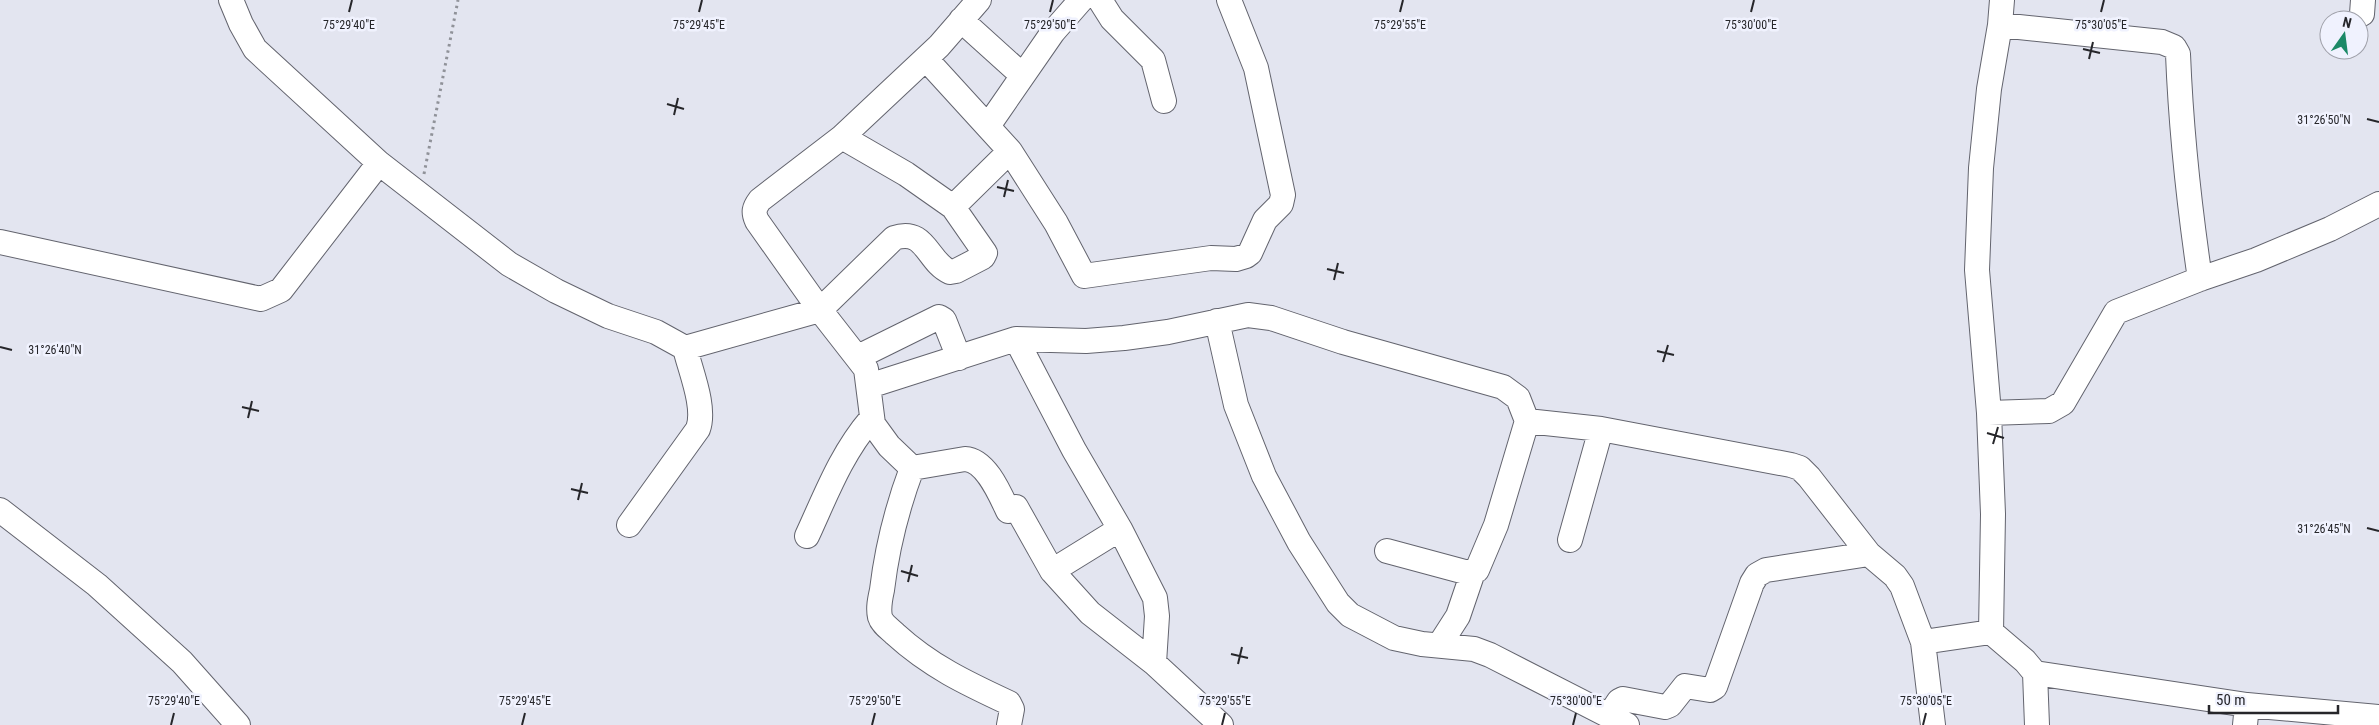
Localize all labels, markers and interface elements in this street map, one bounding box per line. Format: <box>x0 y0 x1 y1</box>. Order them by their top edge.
north arrow <box>2319 10 2369 60</box>
text: N <box>2341 14 2353 31</box>
text: 75°29'40"E <box>323 18 375 32</box>
text: 75°29'45"E <box>673 18 725 32</box>
text: 75°29'50"E <box>1024 18 1076 32</box>
text: 75°29'55"E <box>1374 18 1426 32</box>
text: 75°30'00"E <box>1725 18 1777 32</box>
text: 75°30'05"E <box>2075 18 2127 32</box>
text: 31°26'50"N <box>2297 113 2351 127</box>
text: 31°26'40"N <box>28 343 82 357</box>
text: 31°26'45"N <box>2297 522 2351 536</box>
scale bar <box>2209 682 2338 714</box>
text: 50 m <box>2216 691 2246 709</box>
text: 75°29'40"E <box>148 694 200 708</box>
text: 75°29'45"E <box>499 694 551 708</box>
text: 75°29'50"E <box>849 694 901 708</box>
text: 75°29'55"E <box>1199 694 1251 708</box>
text: 75°30'00"E <box>1550 694 1602 708</box>
text: 75°30'05"E <box>1900 694 1952 708</box>

